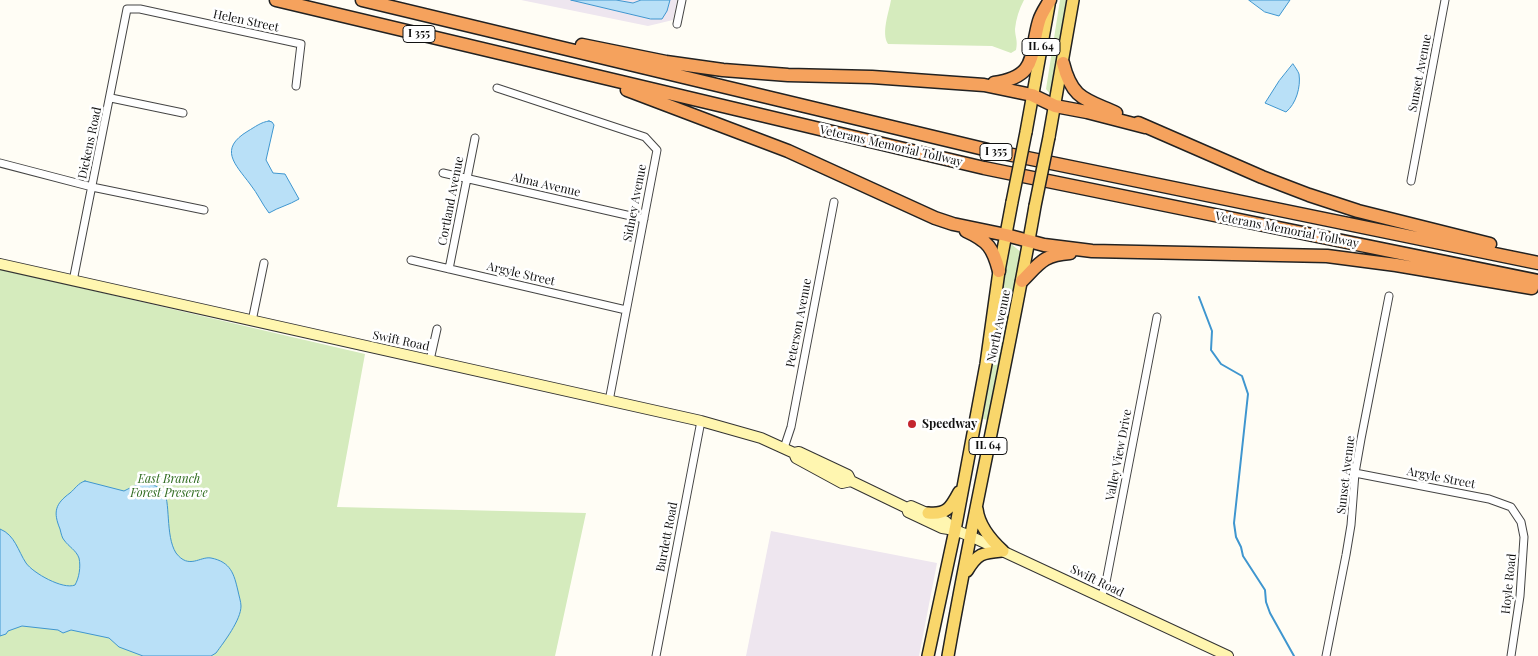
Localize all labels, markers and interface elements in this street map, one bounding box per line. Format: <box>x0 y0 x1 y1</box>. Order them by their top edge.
street label: Helen Street <box>212 7 280 35</box>
road number: I 355 <box>403 26 435 42</box>
street label: Sunset Avenue <box>1405 33 1435 113</box>
road number: IL 64 <box>1022 38 1060 56</box>
street label: Dickens Road <box>75 106 105 180</box>
street label: Veterans Memorial Tollway <box>818 123 964 169</box>
road number: I 355 <box>980 144 1012 160</box>
street label: Cortland Avenue <box>435 155 467 247</box>
street label: Sidney Avenue <box>620 163 650 243</box>
street label: Alma Avenue <box>510 170 582 200</box>
street label: Veterans Memorial Tollway <box>1214 209 1360 251</box>
street label: Argyle Street <box>486 259 556 289</box>
street label: Peterson Avenue <box>783 277 815 369</box>
street label: North Avenue <box>984 288 1014 364</box>
street label: Swift Road <box>371 328 431 354</box>
street label: Valley View Drive <box>1103 408 1135 502</box>
place label: Speedway <box>922 417 977 431</box>
marker: Speedway <box>906 418 918 430</box>
street label: Sunset Avenue <box>1334 435 1358 515</box>
road number: IL 64 <box>969 438 1007 454</box>
street label: Argyle Street <box>1406 464 1476 492</box>
park label: East Branch Forest Preserve <box>130 472 208 500</box>
street label: Burdett Road <box>653 501 681 573</box>
street label: Hoyle Road <box>1499 553 1519 615</box>
street label: Swift Road <box>1068 562 1126 600</box>

